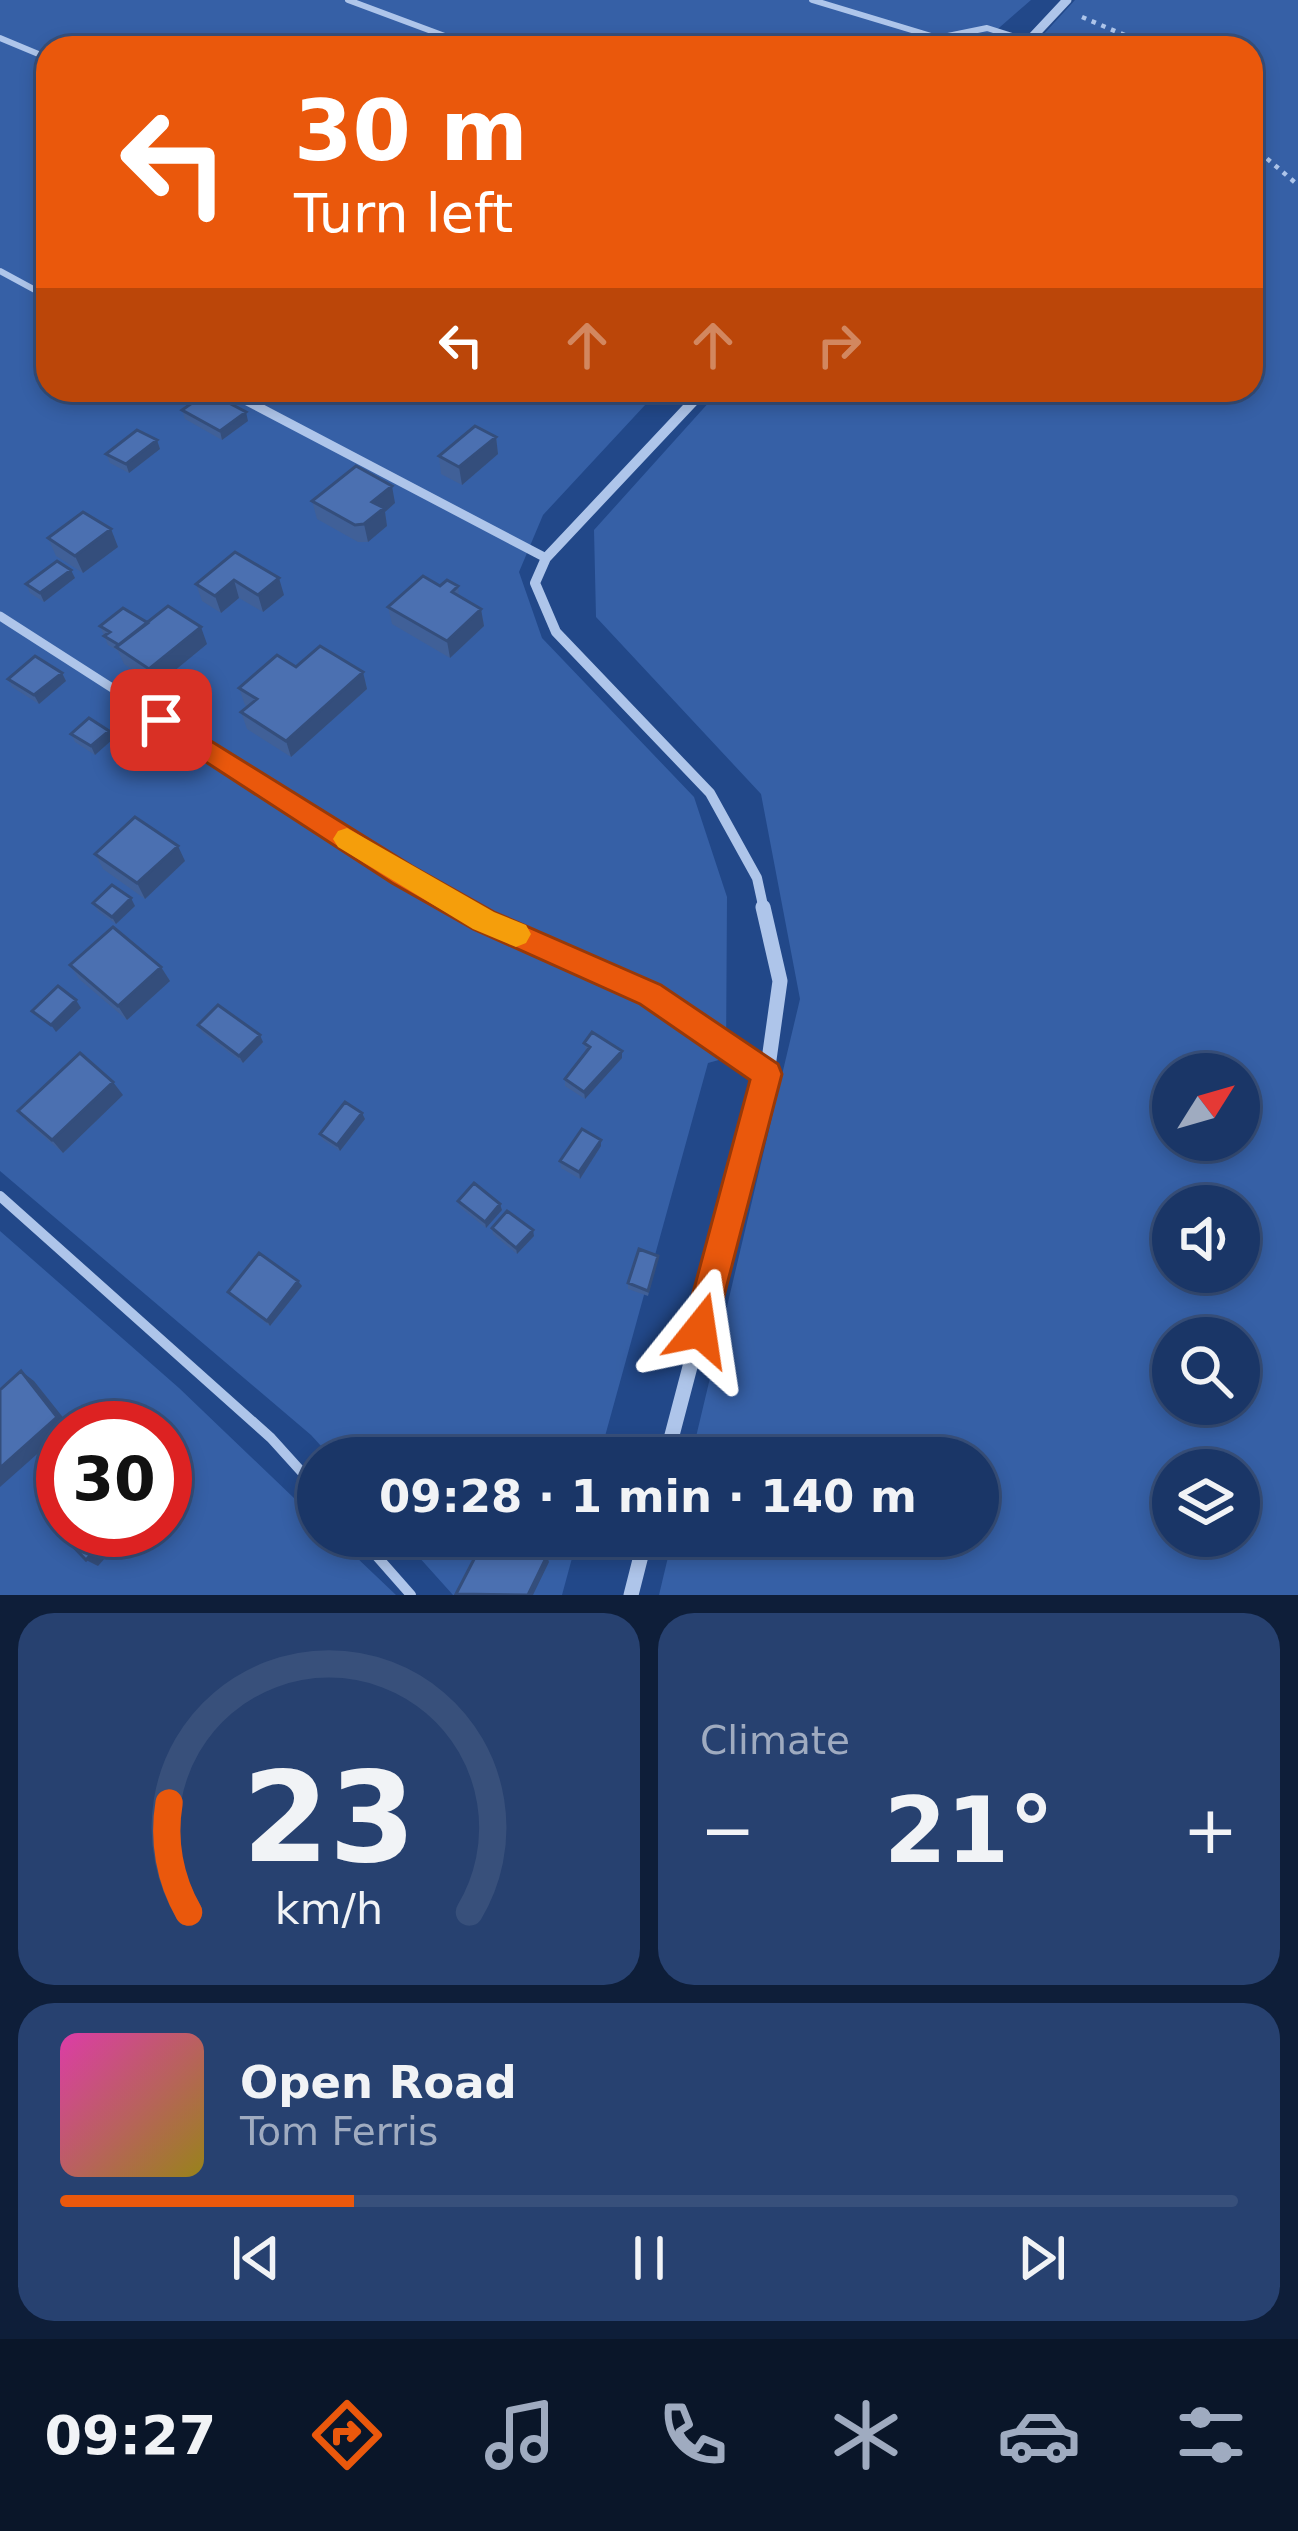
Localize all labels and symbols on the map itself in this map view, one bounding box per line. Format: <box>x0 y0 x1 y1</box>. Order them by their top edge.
pin <box>110 669 212 771</box>
north arrow <box>1152 1053 1260 1161</box>
position arrow <box>637 1267 763 1393</box>
speed limit sign: 30 <box>36 1401 192 1557</box>

